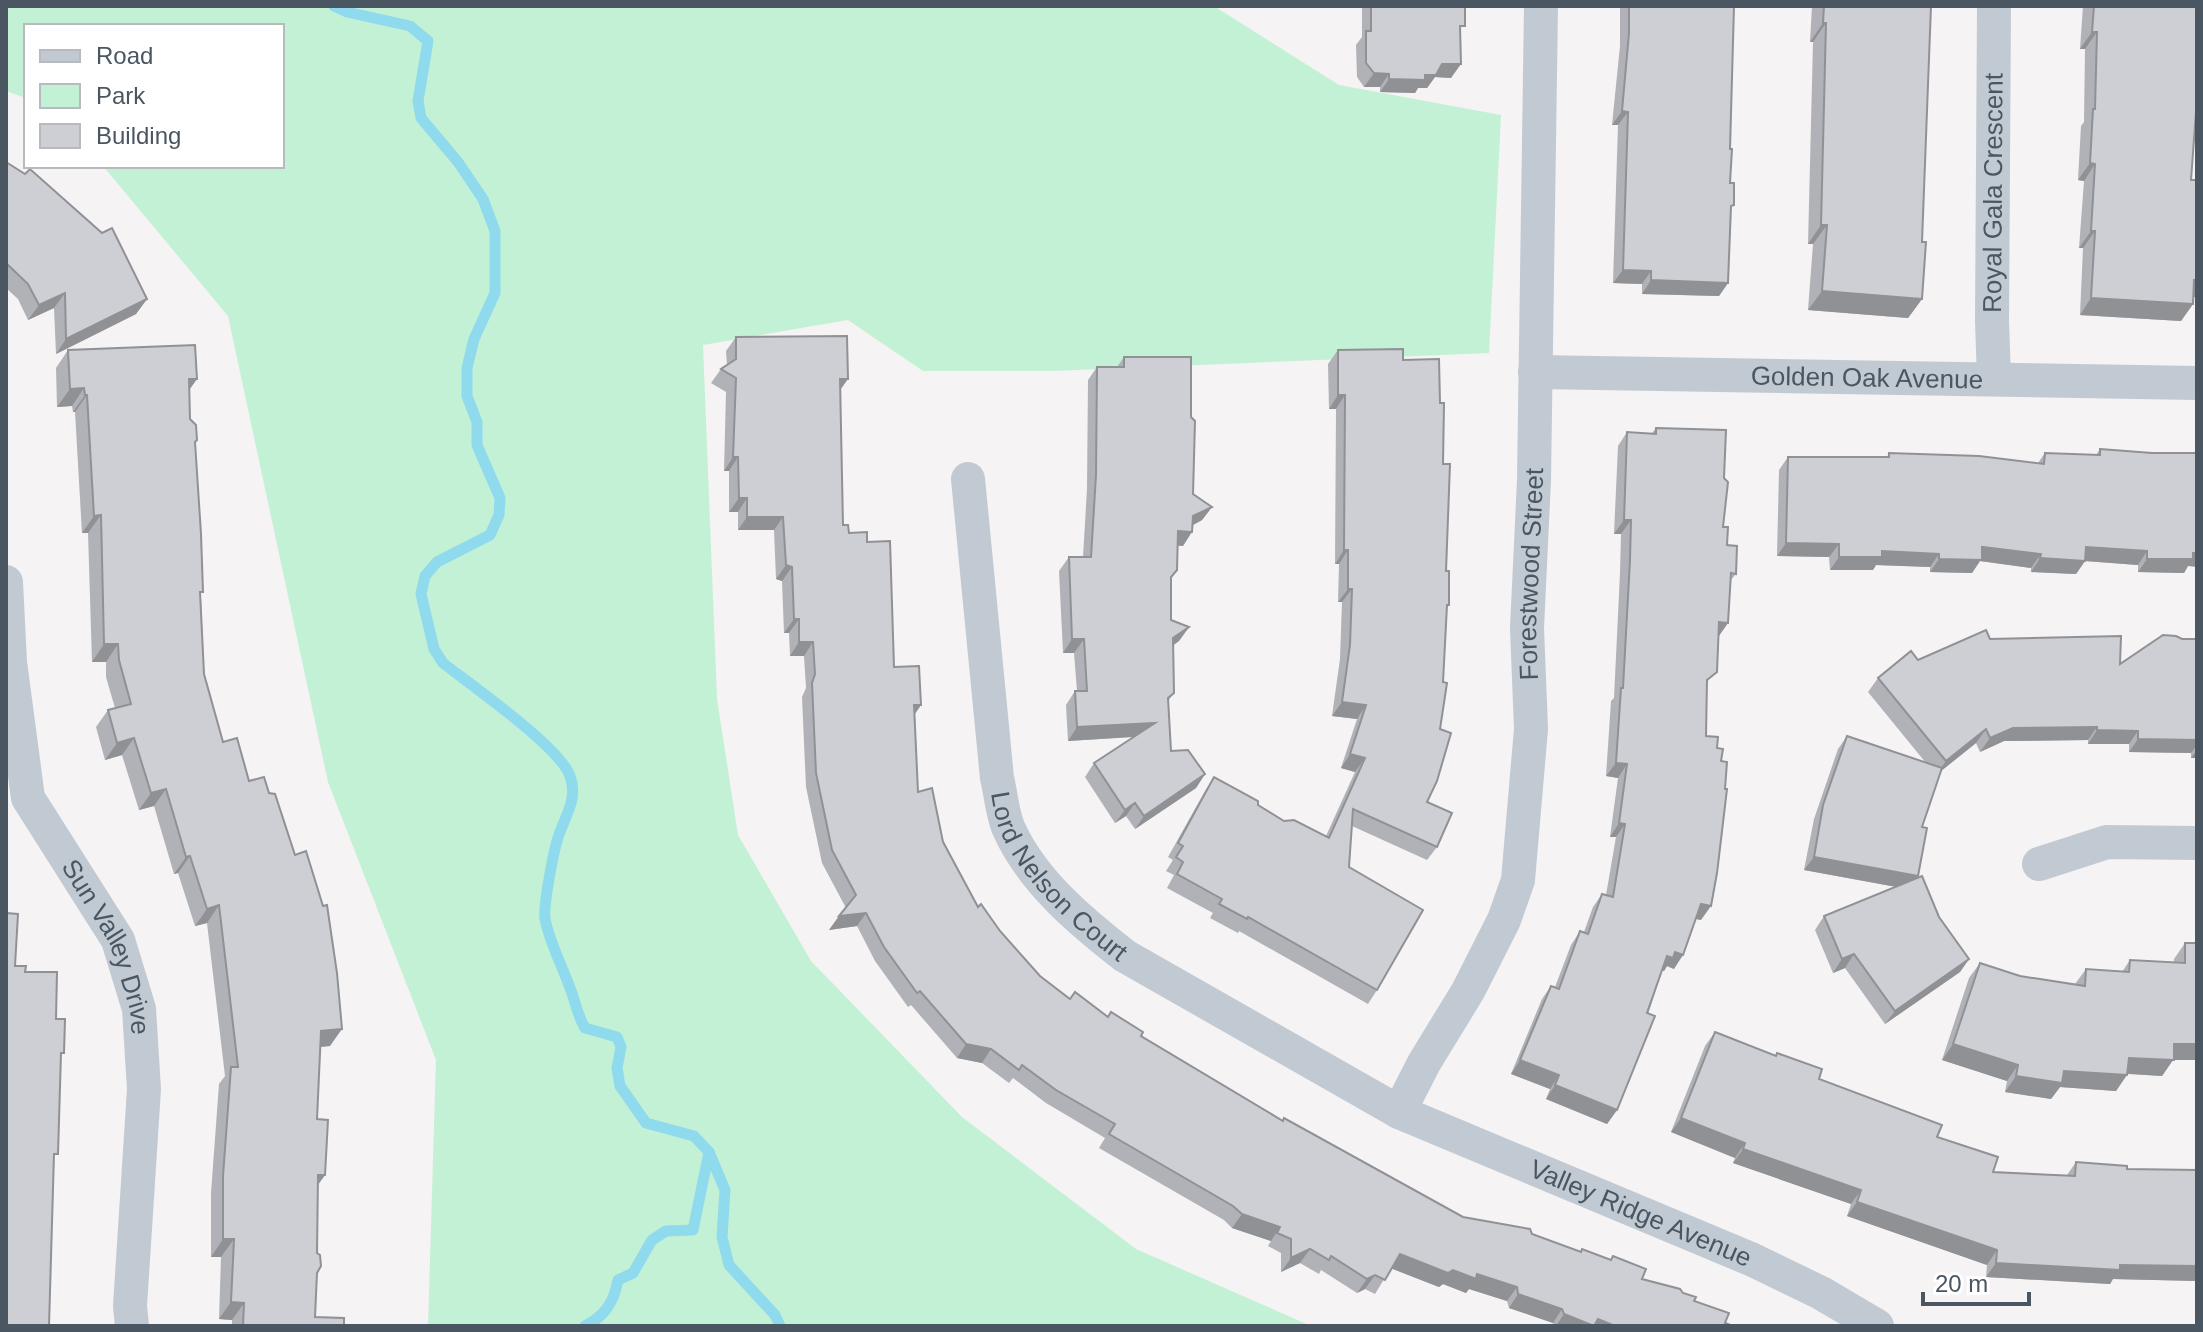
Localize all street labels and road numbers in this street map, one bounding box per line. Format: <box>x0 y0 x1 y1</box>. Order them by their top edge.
street label: Royal Gala Crescent <box>1977 72 2009 313</box>
street label: Golden Oak Avenue <box>1751 361 1983 394</box>
street label: Forestwood Street <box>1512 467 1549 681</box>
street label: Lord Nelson Court <box>985 789 1134 968</box>
street label: Sun Valley Drive <box>56 854 156 1036</box>
street label: Valley Ridge Avenue <box>1525 1153 1756 1273</box>

